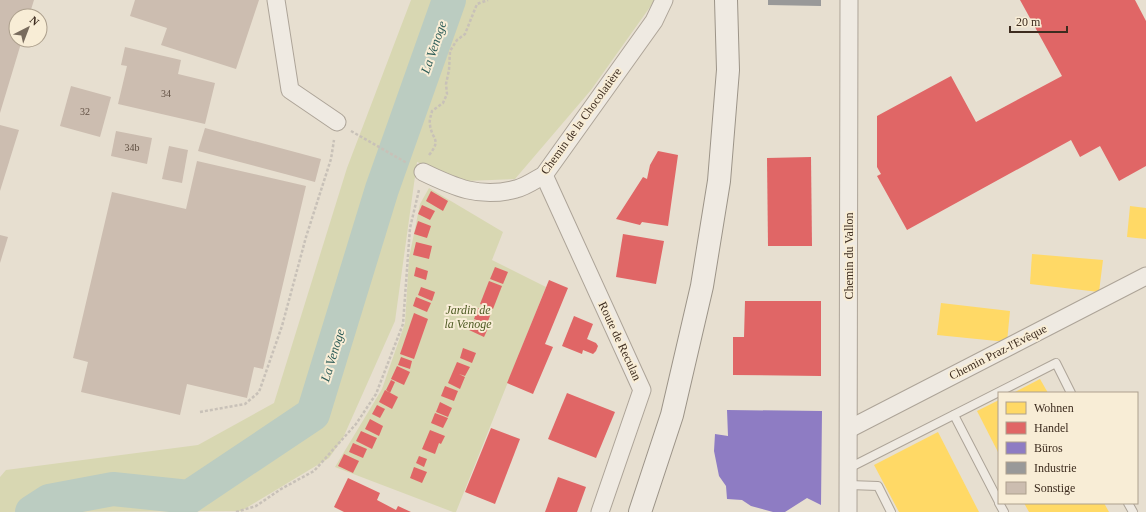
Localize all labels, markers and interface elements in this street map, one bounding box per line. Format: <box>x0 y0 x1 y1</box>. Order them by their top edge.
north arrow <box>8 8 48 48</box>
scale bar <box>1010 8 1067 34</box>
text: N <box>28 13 42 28</box>
text: 20 m <box>1016 15 1041 29</box>
water label: La Venoge <box>417 19 450 76</box>
street label: Chemin de la Chocolatière <box>538 65 624 177</box>
house number: 34 <box>161 88 171 99</box>
house number: 32 <box>80 106 90 117</box>
house number: 34b <box>125 142 140 153</box>
street label: Chemin du Vallon <box>842 212 856 300</box>
street label: Route de Reculan <box>596 299 644 383</box>
park label: Jardin de la Venoge <box>445 303 492 331</box>
street label: Chemin Praz-l'Evêque <box>947 321 1049 383</box>
water label: La Venoge <box>317 327 348 384</box>
legend <box>998 392 1138 504</box>
text: Wohnen <box>1034 401 1074 415</box>
text: Handel <box>1034 421 1069 435</box>
text: Büros <box>1034 441 1063 455</box>
text: Industrie <box>1034 461 1077 475</box>
text: Sonstige <box>1034 481 1075 495</box>

